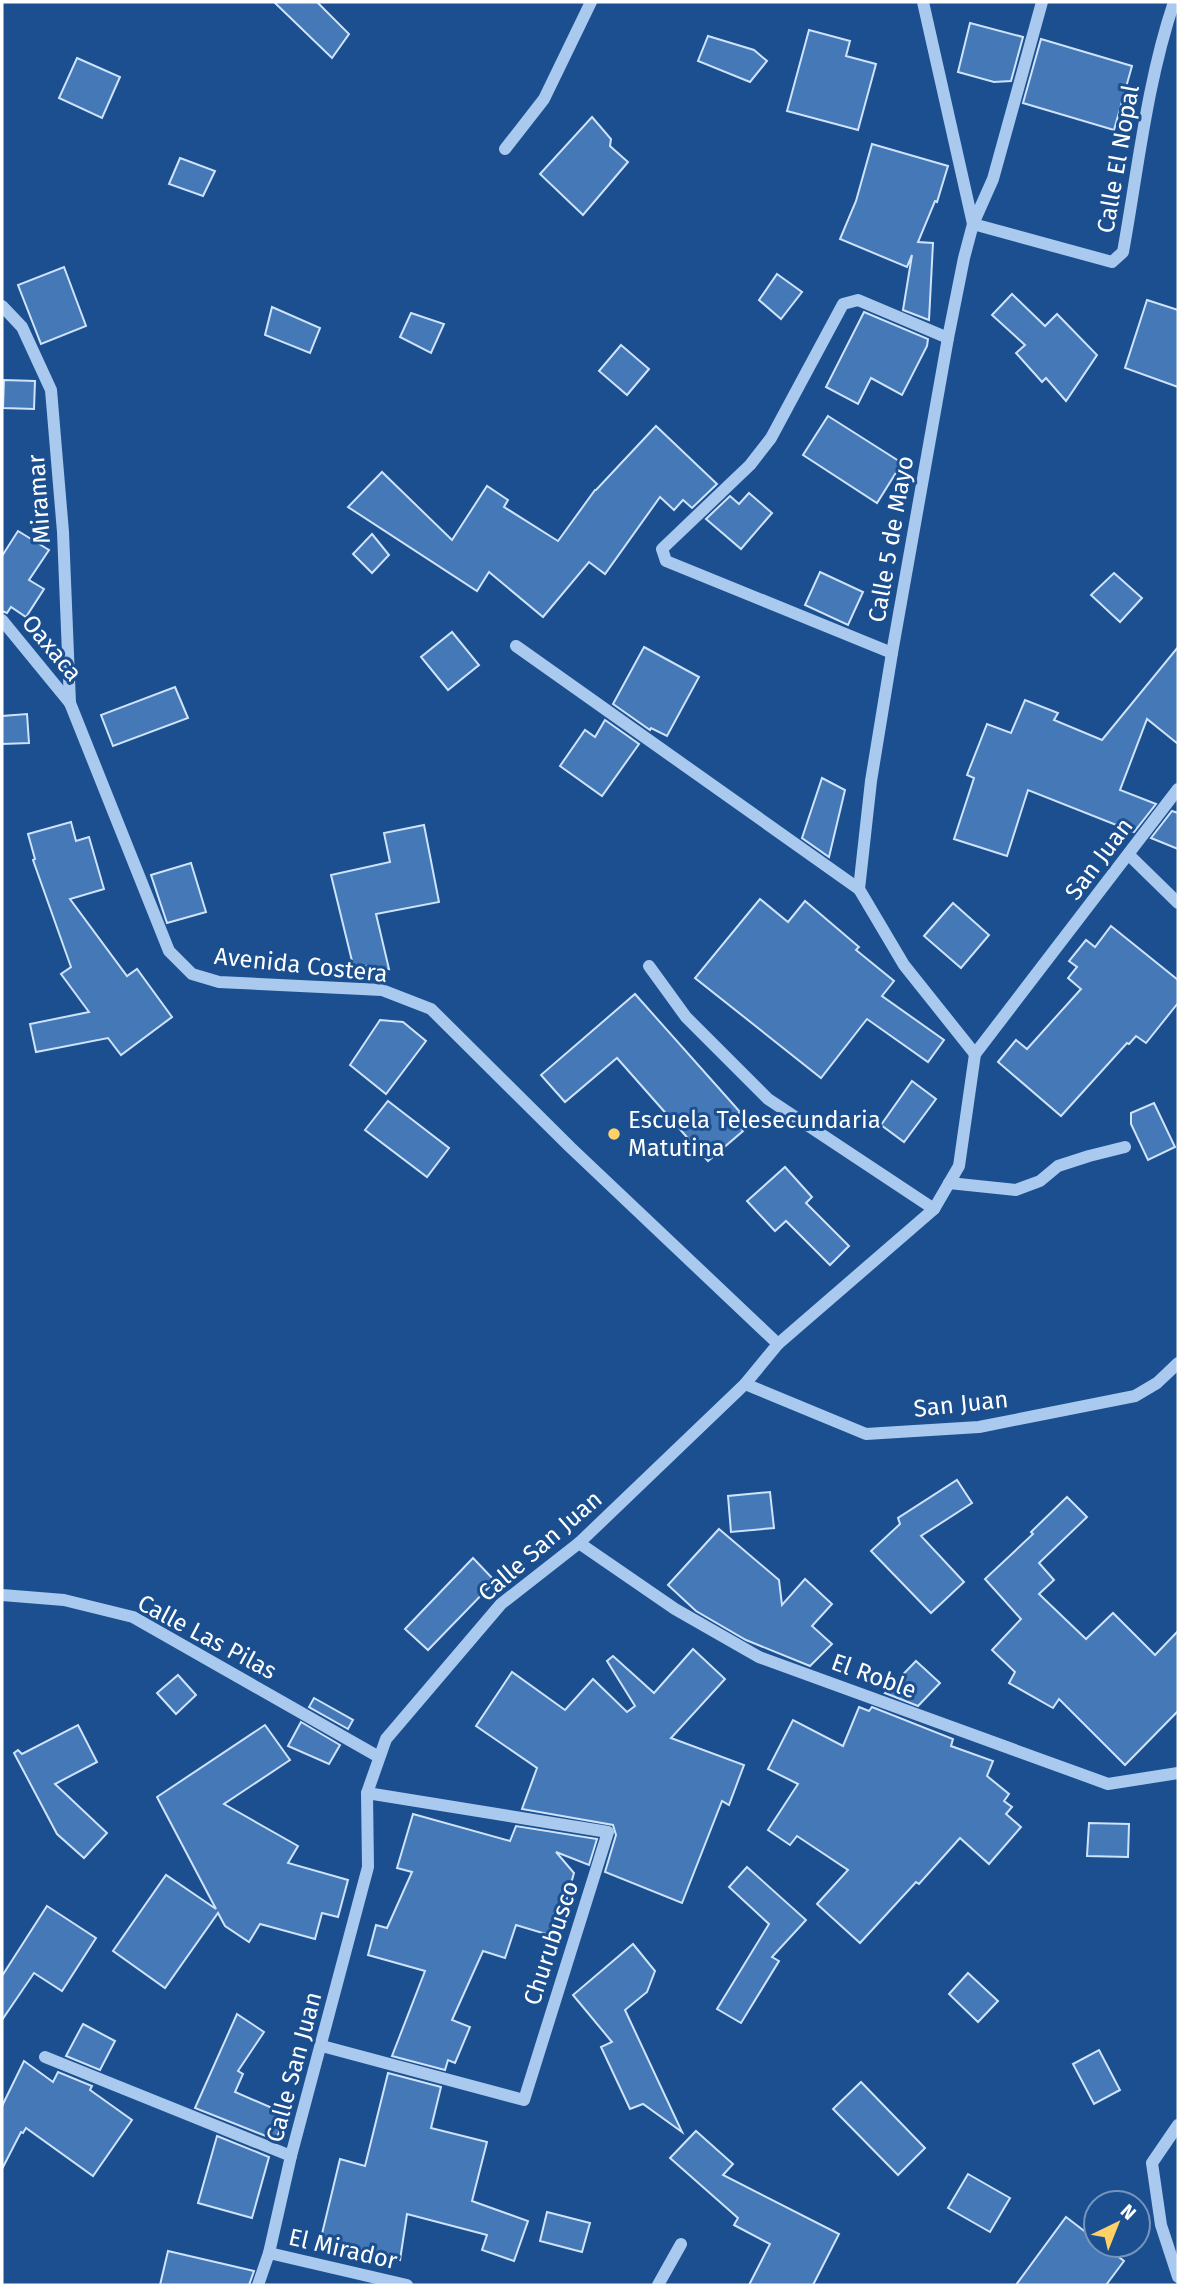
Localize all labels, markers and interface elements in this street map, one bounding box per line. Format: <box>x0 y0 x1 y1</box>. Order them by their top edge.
street label: Calle El Nopal <box>1091 83 1145 235</box>
street label: Miramar <box>22 452 56 545</box>
street label: Calle 5 de Mayo <box>863 454 919 624</box>
street label: Oaxaca <box>16 609 88 687</box>
street label: San Juan <box>1059 813 1139 905</box>
street label: Avenida Costera <box>213 942 389 988</box>
place label: Escuela Telesecundaria Matutina <box>628 1106 881 1162</box>
marker: Escuela Telesecundaria Matutina <box>606 1126 622 1142</box>
street label: San Juan <box>912 1385 1010 1423</box>
street label: Calle San Juan <box>473 1485 607 1607</box>
street label: Calle Las Pilas <box>133 1589 281 1685</box>
street label: El Roble <box>828 1648 920 1704</box>
street label: Churubusco <box>518 1877 584 2009</box>
street label: Calle San Juan <box>260 1989 328 2145</box>
north arrow <box>1082 2189 1152 2259</box>
text: N <box>1116 2199 1141 2225</box>
street label: El Mirador <box>286 2223 401 2275</box>

